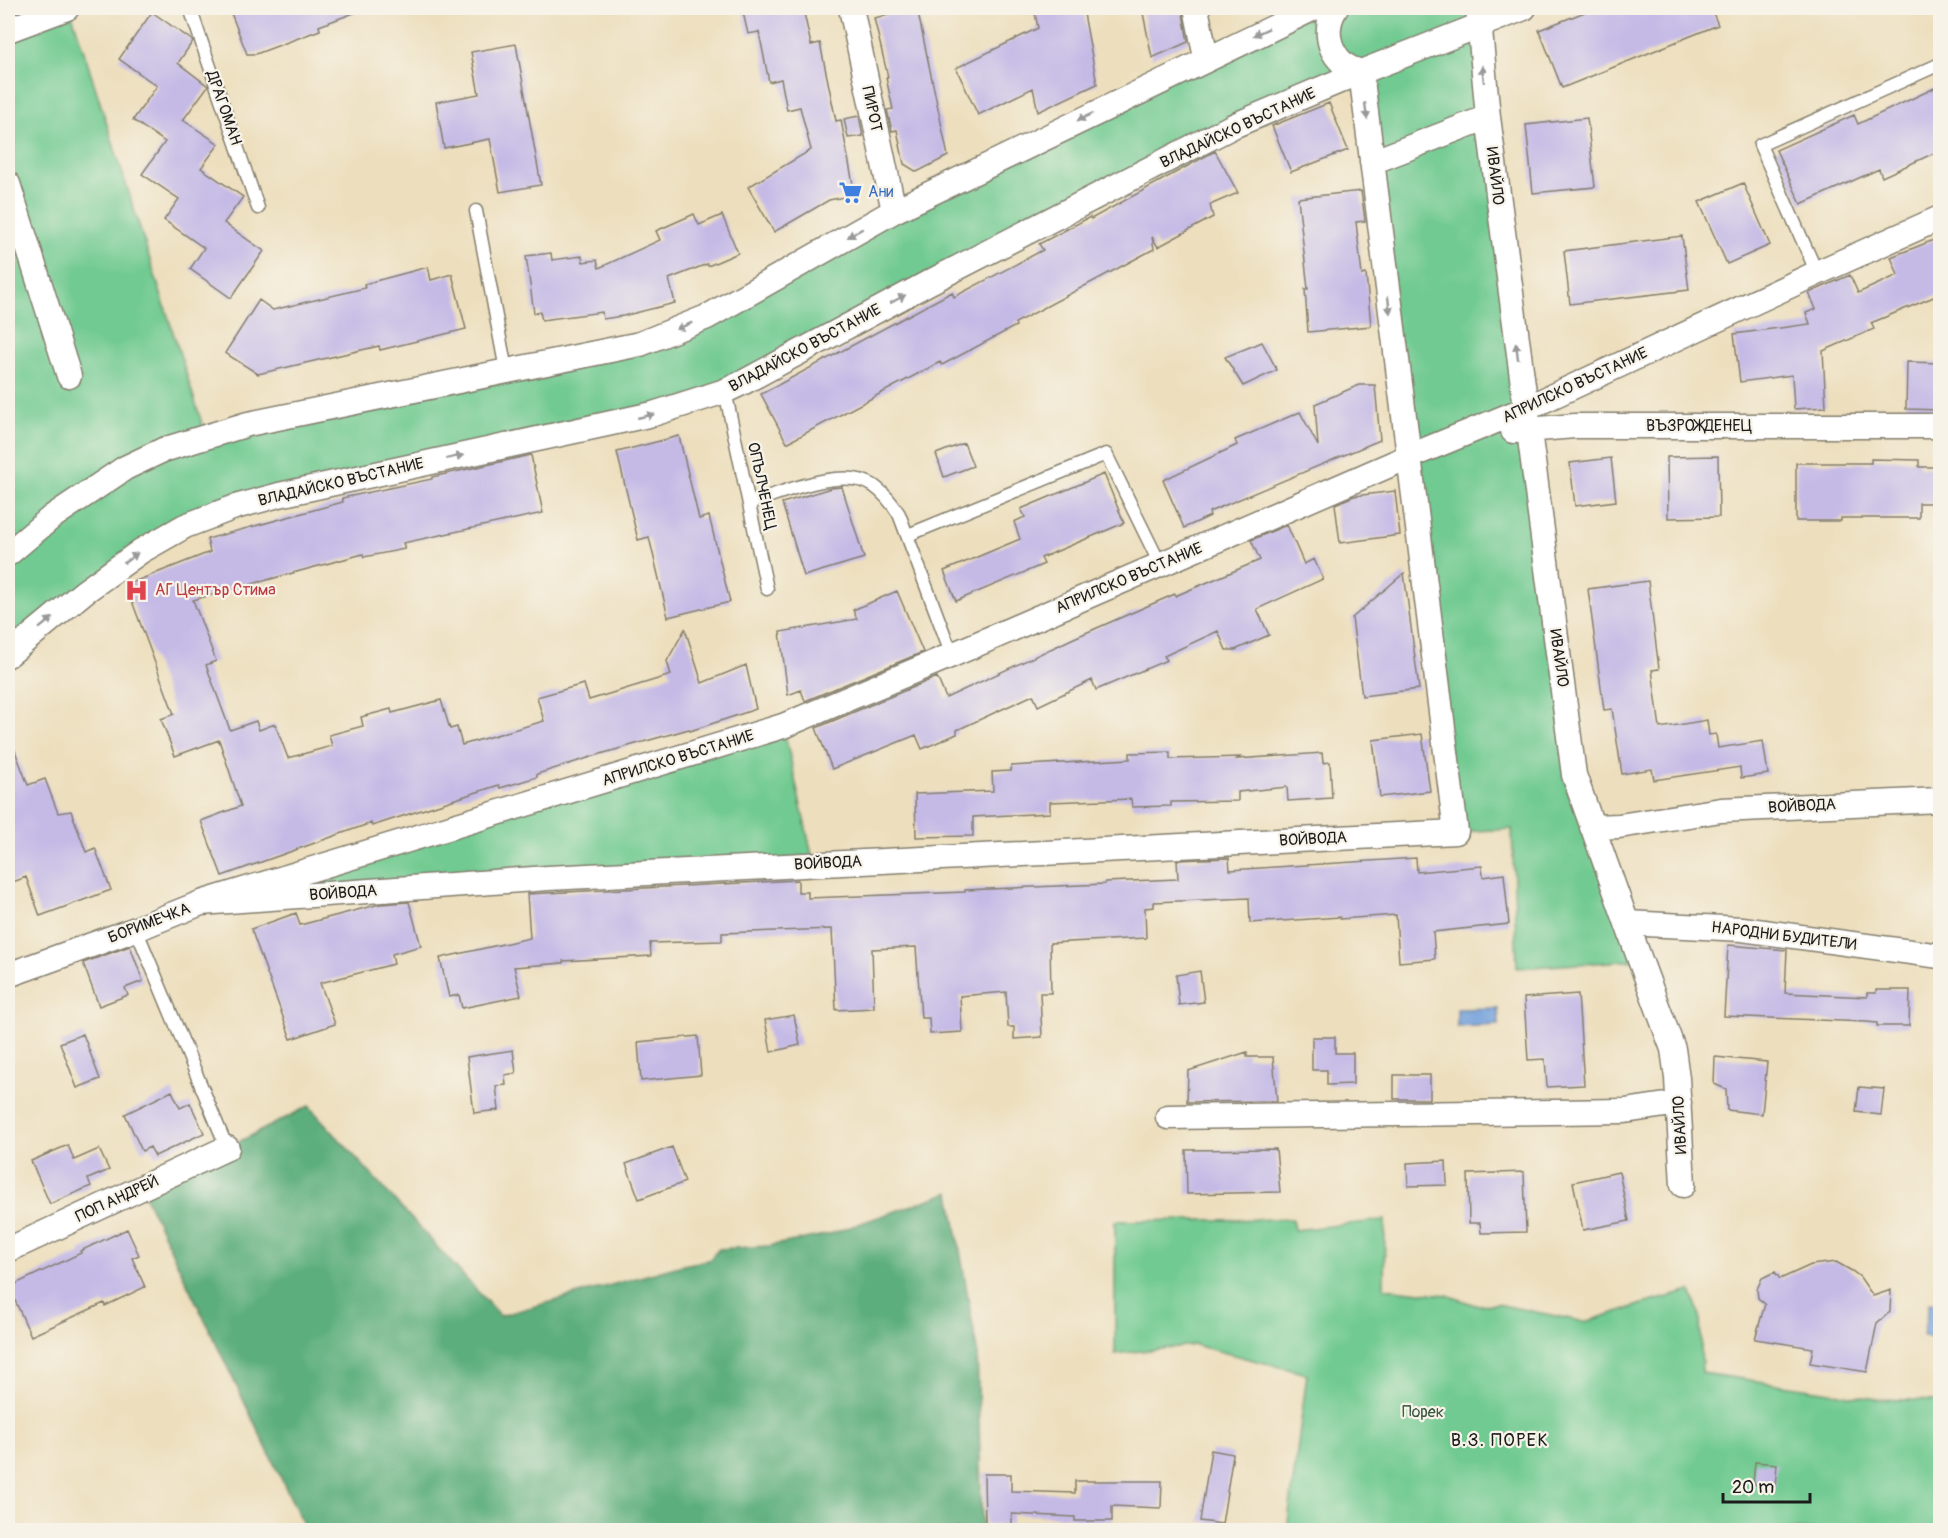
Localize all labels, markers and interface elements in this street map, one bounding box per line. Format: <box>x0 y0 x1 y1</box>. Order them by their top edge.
one-way arrow <box>1253 28 1270 37</box>
one-way arrow <box>1478 64 1488 83</box>
street label: ДРАГОМАН <box>202 67 246 148</box>
street label: ВЛАДАЙСКО ВЪСТАНИЕ <box>1157 83 1319 173</box>
street label: ПИРОТ <box>857 84 887 134</box>
one-way arrow <box>1361 102 1370 121</box>
one-way arrow <box>1077 113 1094 122</box>
street label: ИВАЙЛО <box>1482 146 1508 206</box>
supermarket icon: Ани <box>837 179 863 205</box>
place label: Ани <box>868 182 894 202</box>
one-way arrow <box>846 228 863 238</box>
one-way arrow <box>890 294 907 304</box>
one-way arrow <box>1385 295 1394 314</box>
street label: ВЛАДАЙСКО ВЪСТАНИЕ <box>725 299 885 397</box>
one-way arrow <box>675 322 693 332</box>
one-way arrow <box>1513 341 1522 360</box>
street label: АПРИЛСКО ВЪСТАНИЕ <box>1499 343 1651 427</box>
one-way arrow <box>636 410 655 420</box>
street label: ВЪЗРОЖДЕНЕЦ <box>1646 416 1752 436</box>
street label: ОПЪЛЧЕНЕЦ <box>743 440 781 532</box>
one-way arrow <box>446 452 465 461</box>
street label: ВЛАДАЙСКО ВЪСТАНИЕ <box>256 453 426 511</box>
street label: АПРИЛСКО ВЪСТАНИЕ <box>1052 538 1206 618</box>
one-way arrow <box>123 552 139 564</box>
hospital icon: АГ Център Стима <box>124 577 150 603</box>
place label: АГ Център Стима <box>155 580 276 600</box>
one-way arrow <box>38 617 54 630</box>
street label: ИВАЙЛО <box>1545 628 1573 688</box>
street label: АПРИЛСКО ВЪСТАНИЕ <box>600 725 756 791</box>
street label: ВОЙВОДА <box>1768 794 1836 818</box>
street label: ВОЙВОДА <box>1279 827 1347 851</box>
street label: ВОЙВОДА <box>794 851 862 875</box>
street label: ВОЙВОДА <box>308 881 378 905</box>
street label: БОРИМЕЧКА <box>105 898 193 948</box>
street label: НАРОДНИ БУДИТЕЛИ <box>1710 917 1858 955</box>
street label: ИВАЙЛО <box>1668 1095 1692 1155</box>
street label: ПОП АНДРЕЙ <box>73 1171 162 1227</box>
park label: Порек <box>1402 1402 1444 1422</box>
district label: В.З. ПОРЕК <box>1451 1429 1549 1452</box>
scale bar <box>1723 1466 1810 1504</box>
text: 20 m <box>1732 1476 1774 1499</box>

